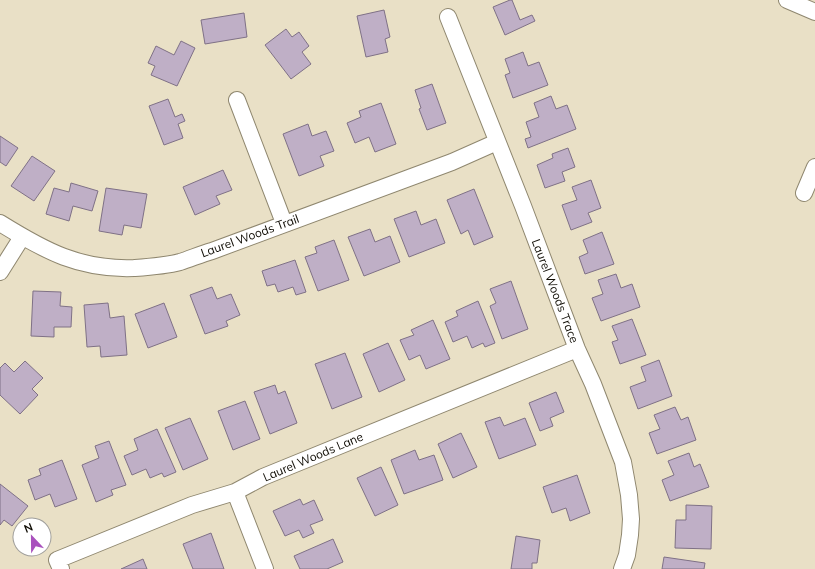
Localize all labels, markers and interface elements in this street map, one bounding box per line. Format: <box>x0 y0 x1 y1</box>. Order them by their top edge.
street label: Laurel Woods Trail <box>199 211 301 260</box>
street label: Laurel Woods Trace <box>529 237 582 345</box>
street label: Laurel Woods Lane <box>260 429 365 484</box>
north arrow <box>12 517 52 557</box>
text: N <box>22 520 35 536</box>

